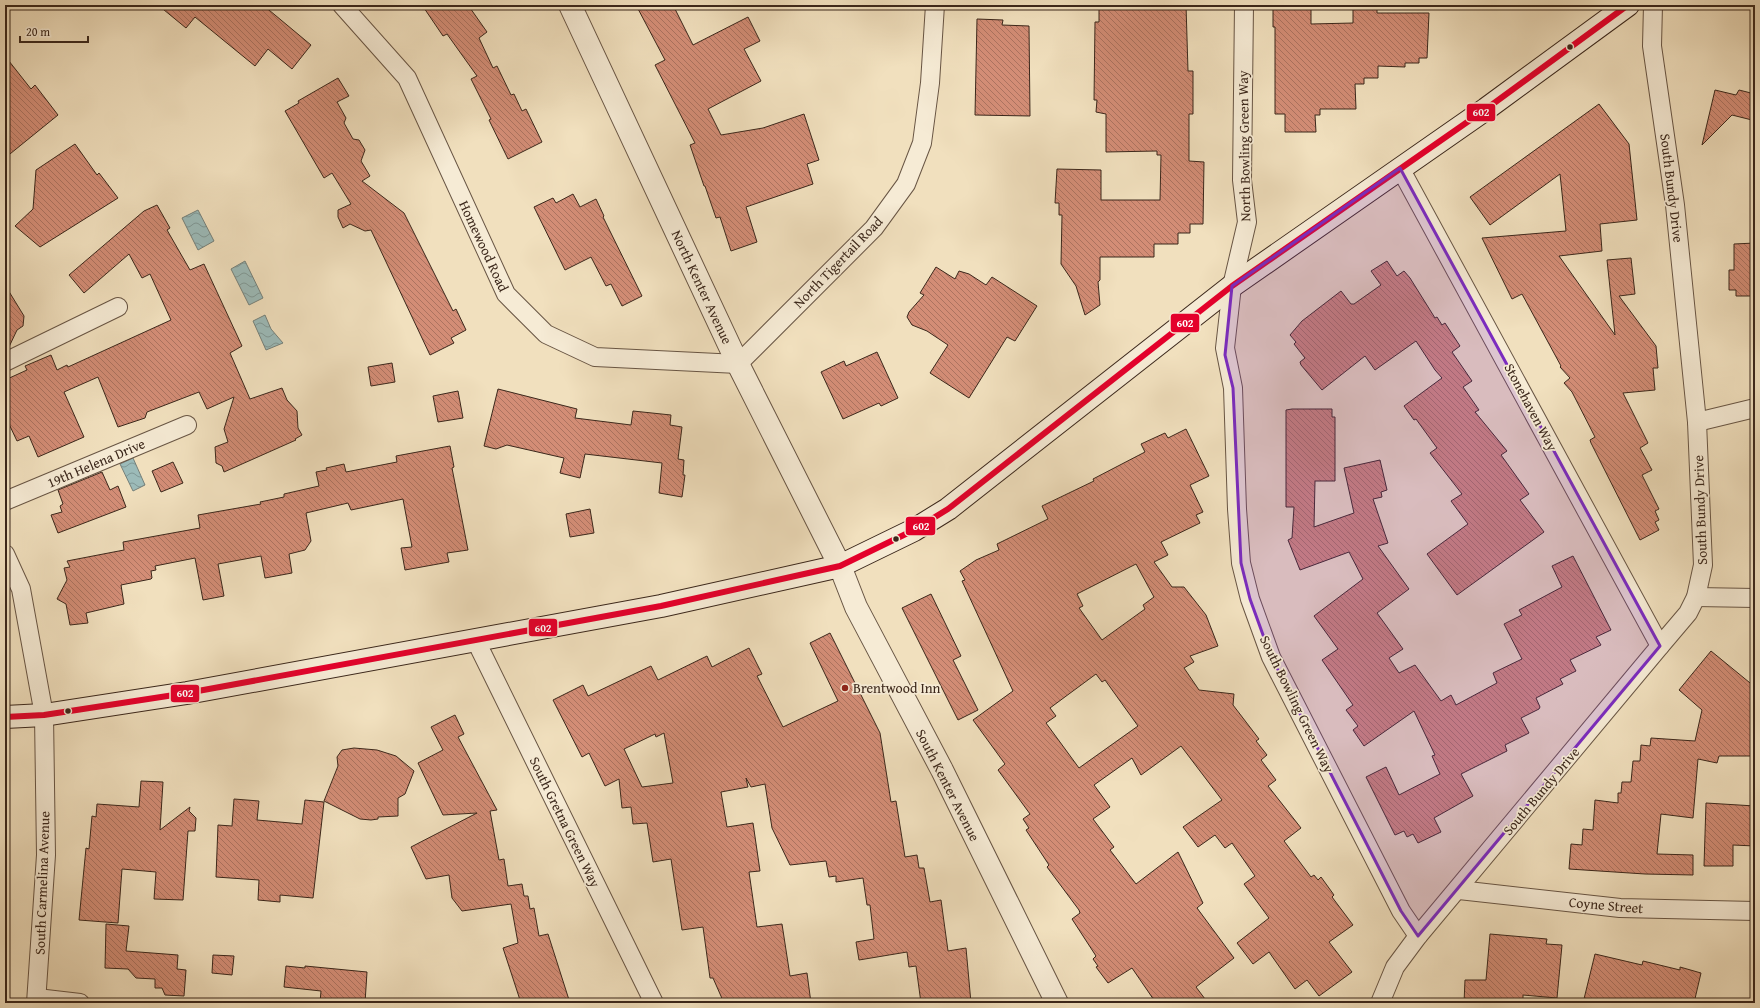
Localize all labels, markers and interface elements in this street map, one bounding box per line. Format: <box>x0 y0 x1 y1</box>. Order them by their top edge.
scale bar <box>20 18 88 44</box>
text: 20 m <box>26 23 50 40</box>
unlabelled marker <box>1565 42 1575 52</box>
street label: North Bowling Green Way <box>1233 70 1255 222</box>
line badge: 602 <box>1466 103 1496 122</box>
text: 602 <box>1472 104 1490 120</box>
street label: South Bundy Drive <box>1655 132 1689 244</box>
street label: Homewood Road <box>454 197 514 295</box>
street label: North Tigertail Road <box>789 211 888 312</box>
street label: North Kenter Avenue <box>667 227 737 348</box>
line badge: 602 <box>1170 313 1200 333</box>
text: 602 <box>1176 315 1194 331</box>
street label: Stonehaven Way <box>1499 360 1563 454</box>
street label: 19th Helena Drive <box>44 433 148 493</box>
street label: South Bundy Drive <box>1688 454 1712 565</box>
line badge: 602 <box>905 516 936 536</box>
text: 602 <box>912 518 930 534</box>
unlabelled marker <box>891 534 901 544</box>
line badge: 602 <box>528 618 558 637</box>
text: 602 <box>534 620 552 636</box>
street label: South Bowling Green Way <box>1255 632 1339 776</box>
place label: Brentwood Inn <box>853 678 941 698</box>
marker: Brentwood Inn <box>840 683 850 693</box>
line badge: 602 <box>170 684 200 703</box>
text: 602 <box>176 685 194 701</box>
unlabelled marker <box>63 706 73 716</box>
street label: South Kenter Avenue <box>911 725 985 845</box>
street label: South Bundy Drive <box>1498 742 1584 839</box>
street label: South Gretna Green Way <box>525 753 605 891</box>
street label: South Carmelina Avenue <box>29 810 55 955</box>
street label: Coyne Street <box>1568 892 1644 918</box>

